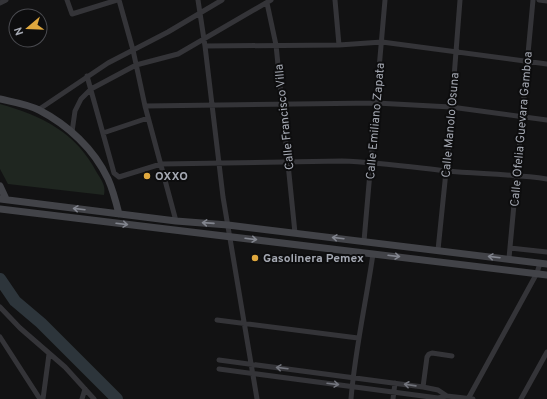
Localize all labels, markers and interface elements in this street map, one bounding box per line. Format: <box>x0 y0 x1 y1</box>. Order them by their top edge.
north arrow <box>8 8 48 48</box>
text: N <box>12 25 27 37</box>
street label: Calle Ofelia Guevara Gamboa <box>507 51 537 207</box>
street label: Calle Emiliano Zapata <box>363 62 389 180</box>
street label: Calle Francisco Villa <box>271 63 299 171</box>
street label: Calle Manolo Osuna <box>438 72 464 178</box>
place label: OXXO <box>155 169 188 185</box>
marker: OXXO <box>142 171 152 181</box>
one-way arrow <box>73 205 86 213</box>
one-way arrow <box>115 220 128 228</box>
one-way arrow <box>202 220 215 227</box>
one-way arrow <box>332 234 345 242</box>
one-way arrow <box>244 235 257 242</box>
place label: Gasolinera Pemex <box>263 251 364 267</box>
one-way arrow <box>387 252 400 260</box>
marker: Gasolinera Pemex <box>250 253 260 263</box>
one-way arrow <box>488 253 501 261</box>
one-way arrow <box>276 364 289 371</box>
one-way arrow <box>326 380 339 388</box>
one-way arrow <box>404 381 417 389</box>

